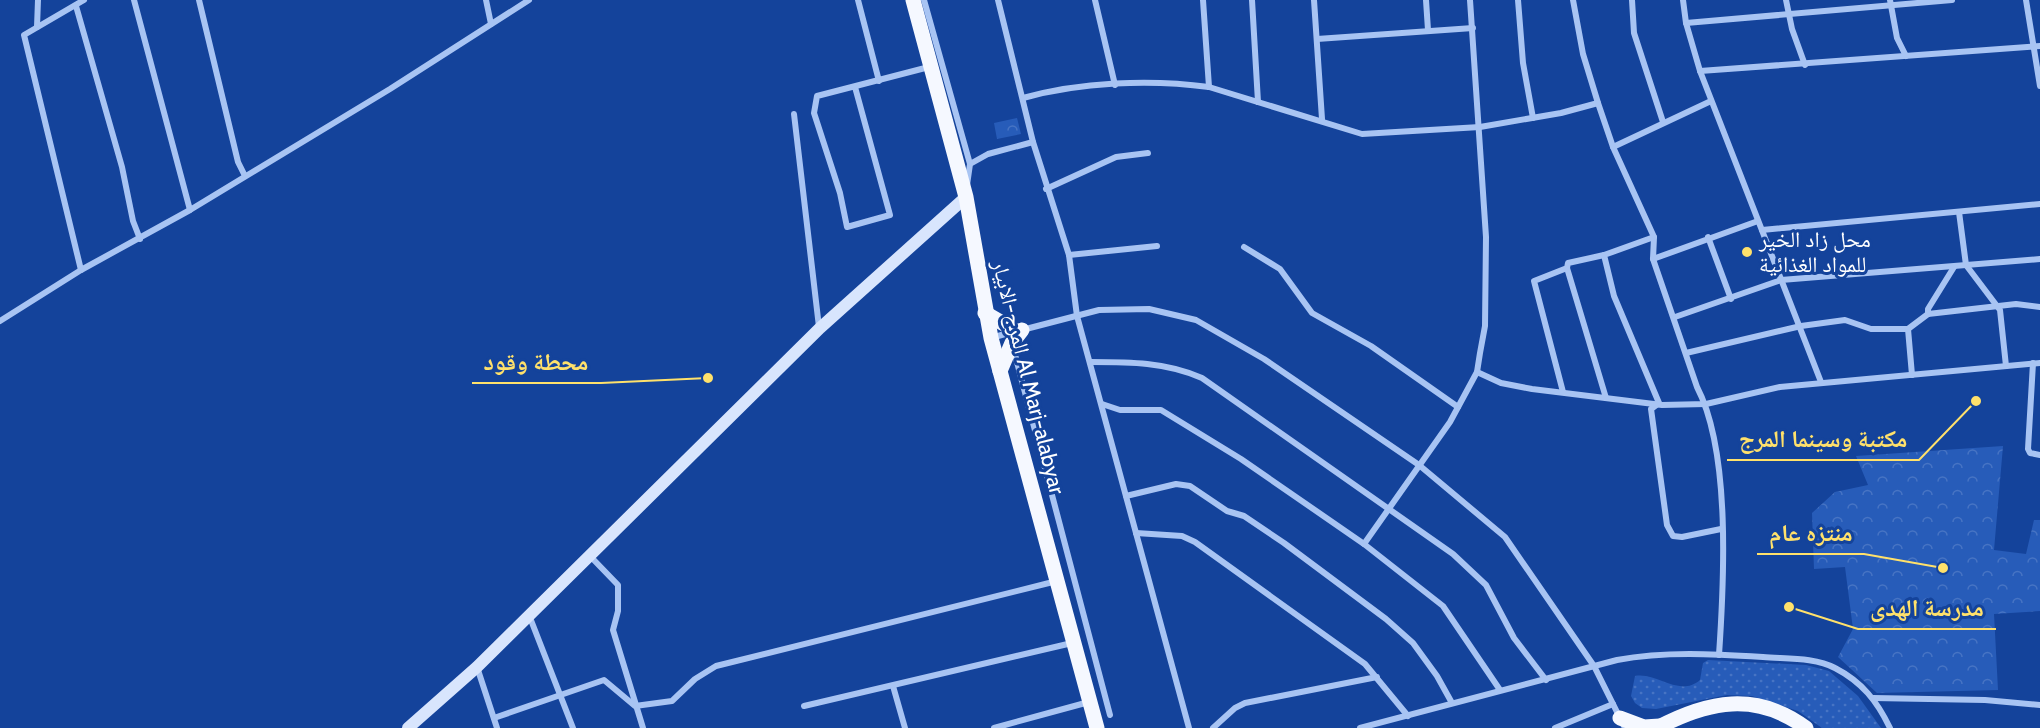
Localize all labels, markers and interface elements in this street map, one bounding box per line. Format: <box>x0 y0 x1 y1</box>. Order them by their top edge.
place label: محل زاد الخير للمواد الغذائية <box>1758 226 1871 278</box>
marker: محل زاد الخير للمواد الغذائية <box>1740 245 1754 259</box>
street label: المرج-الابيار Al Marj-alabyar <box>986 256 1071 497</box>
callout: محطة وقود <box>472 341 601 383</box>
text: محطة وقود <box>484 347 588 376</box>
callout: مكتبة وسينما المرج <box>1727 418 1919 460</box>
text: مكتبة وسينما المرج <box>1739 424 1907 454</box>
callout: منتزه عام <box>1757 512 1864 554</box>
text: منتزه عام <box>1769 518 1853 550</box>
callout: مدرسة الهدى <box>1858 587 1996 629</box>
text: مدرسة الهدى <box>1870 593 1984 622</box>

